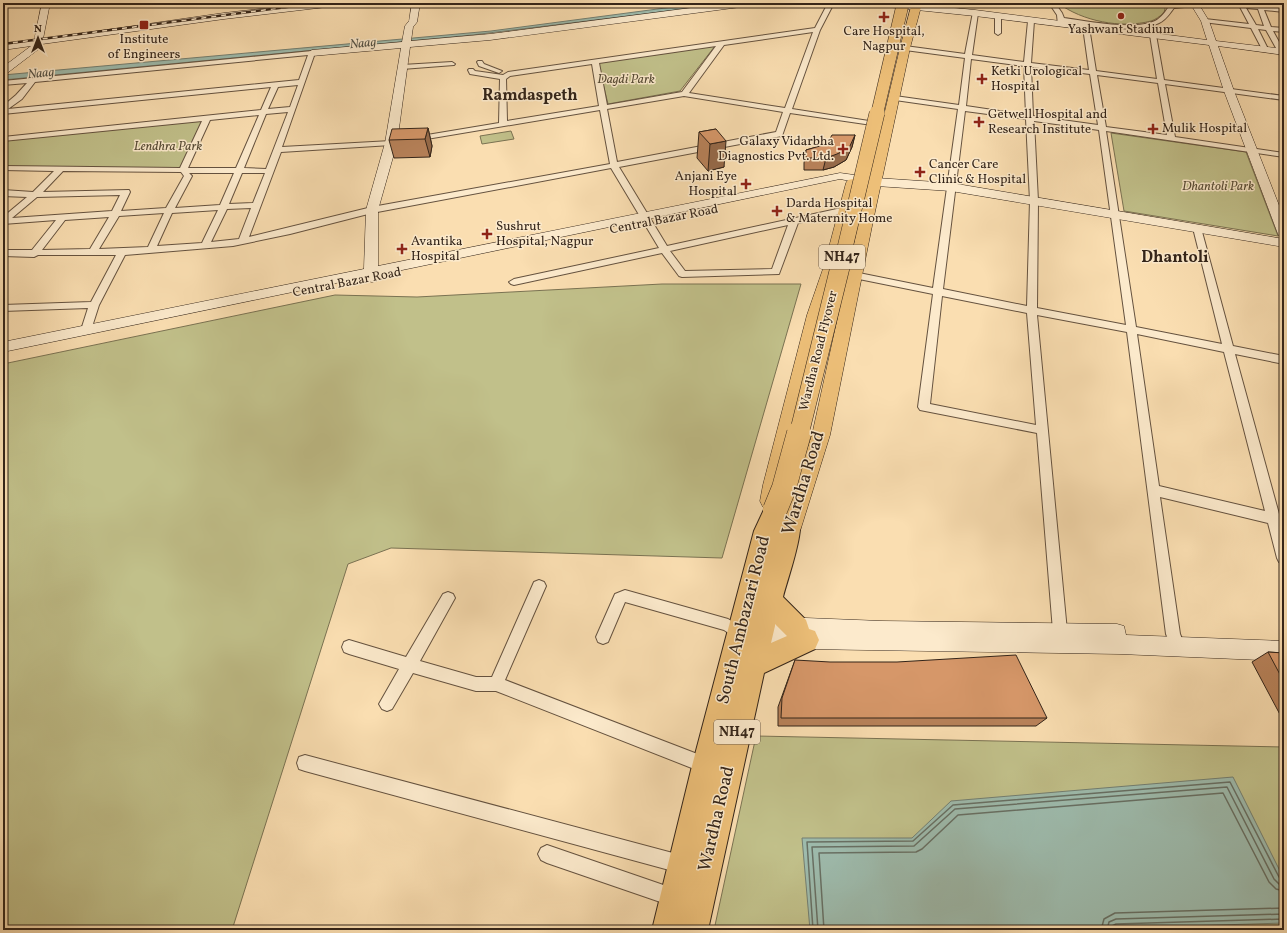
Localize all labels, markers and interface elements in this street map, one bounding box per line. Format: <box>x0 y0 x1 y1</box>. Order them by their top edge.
marker: Care Hospital, Nagpur <box>878 11 890 23</box>
marker: Yashwant Stadium <box>1116 11 1126 21</box>
north arrow <box>18 18 58 58</box>
marker: Institute of Engineers <box>138 19 150 31</box>
place label: Yashwant Stadium <box>1068 21 1175 39</box>
text: N <box>34 22 42 37</box>
place label: Care Hospital, Nagpur <box>843 23 925 56</box>
place label: Institute of Engineers <box>108 31 181 64</box>
water label: Naag <box>349 34 377 54</box>
place label: Ketki Urological Hospital <box>991 63 1082 96</box>
water label: Naag <box>27 64 55 84</box>
park label: Dagdi Park <box>597 71 655 89</box>
marker: Ketki Urological Hospital <box>976 73 988 85</box>
district label: Ramdaspeth <box>482 85 578 107</box>
place label: Getwell Hospital and Research Institute <box>988 106 1107 139</box>
marker: Getwell Hospital and Research Institute <box>973 116 985 128</box>
place label: Mulik Hospital <box>1162 120 1247 138</box>
marker: Mulik Hospital <box>1147 123 1159 135</box>
place label: Galaxy Vidarbha Diagnostics Pvt. Ltd. <box>718 133 834 166</box>
park label: Lendhra Park <box>134 138 202 156</box>
marker: Galaxy Vidarbha Diagnostics Pvt. Ltd. <box>837 143 849 155</box>
place label: Cancer Care Clinic & Hospital <box>929 156 1026 189</box>
marker: Cancer Care Clinic & Hospital <box>914 166 926 178</box>
place label: Anjani Eye Hospital <box>675 168 737 201</box>
marker: Anjani Eye Hospital <box>740 178 752 190</box>
park label: Dhantoli Park <box>1182 178 1254 196</box>
place label: Darda Hospital & Maternity Home <box>786 195 893 228</box>
street label: Central Bazar Road <box>608 201 720 239</box>
marker: Darda Hospital & Maternity Home <box>771 205 783 217</box>
place label: Sushrut Hospital, Nagpur <box>496 218 594 251</box>
marker: Sushrut Hospital, Nagpur <box>481 228 493 240</box>
place label: Avantika Hospital <box>411 233 463 266</box>
marker: Avantika Hospital <box>396 243 408 255</box>
road number: NH47 <box>819 245 865 269</box>
district label: Dhantoli <box>1141 247 1209 269</box>
street label: Central Bazar Road <box>291 264 403 302</box>
street label: Wardha Road Flyover <box>795 288 843 413</box>
street label: Wardha Road <box>776 428 832 538</box>
street label: South Ambazari Road <box>711 533 777 707</box>
road number: NH47 <box>714 720 760 744</box>
street label: Wardha Road <box>693 764 741 874</box>

